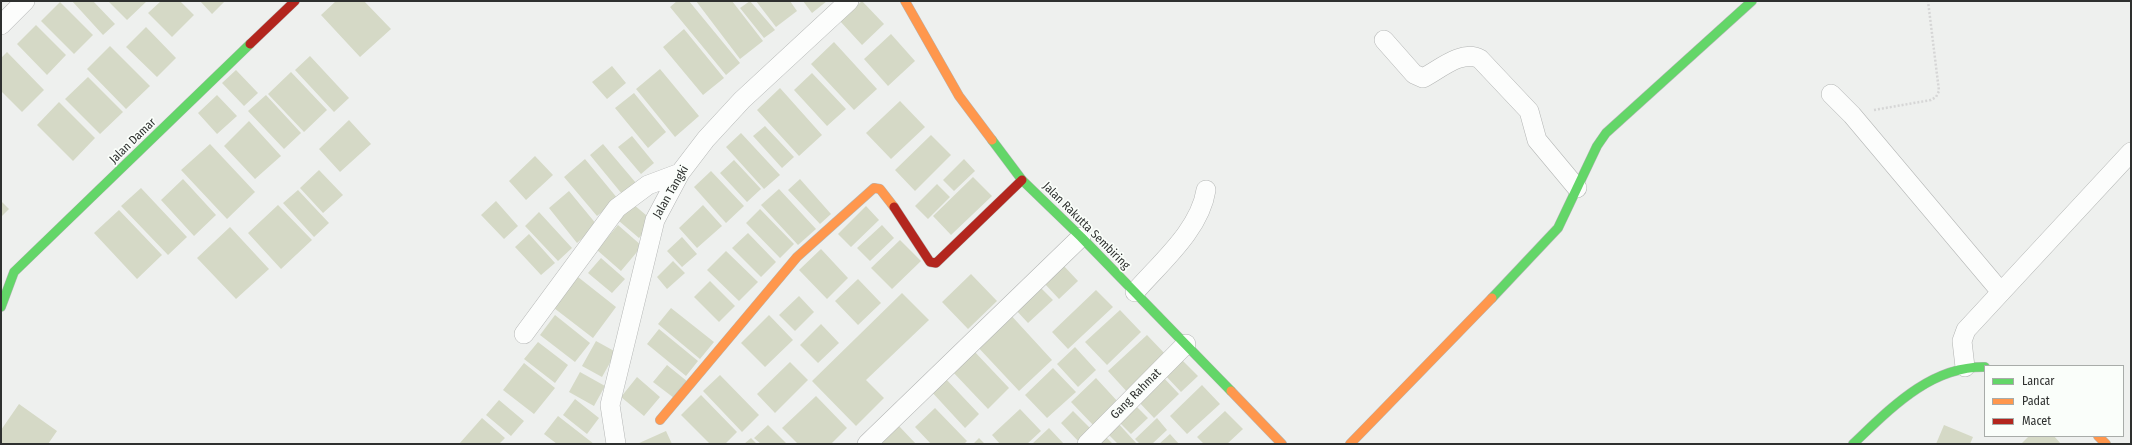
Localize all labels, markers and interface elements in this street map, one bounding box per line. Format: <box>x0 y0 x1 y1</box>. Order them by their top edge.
street label: Jalan Damar <box>107 115 159 167</box>
street label: Jalan Tangki <box>650 163 692 221</box>
street label: Jalan Rakutta Sembiring <box>1039 179 1133 273</box>
legend <box>1984 365 2124 437</box>
street label: Gang Rahmat <box>1108 366 1164 422</box>
text: Lancar <box>2022 374 2055 388</box>
text: Padat <box>2022 394 2050 408</box>
text: Macet <box>2022 414 2051 428</box>

